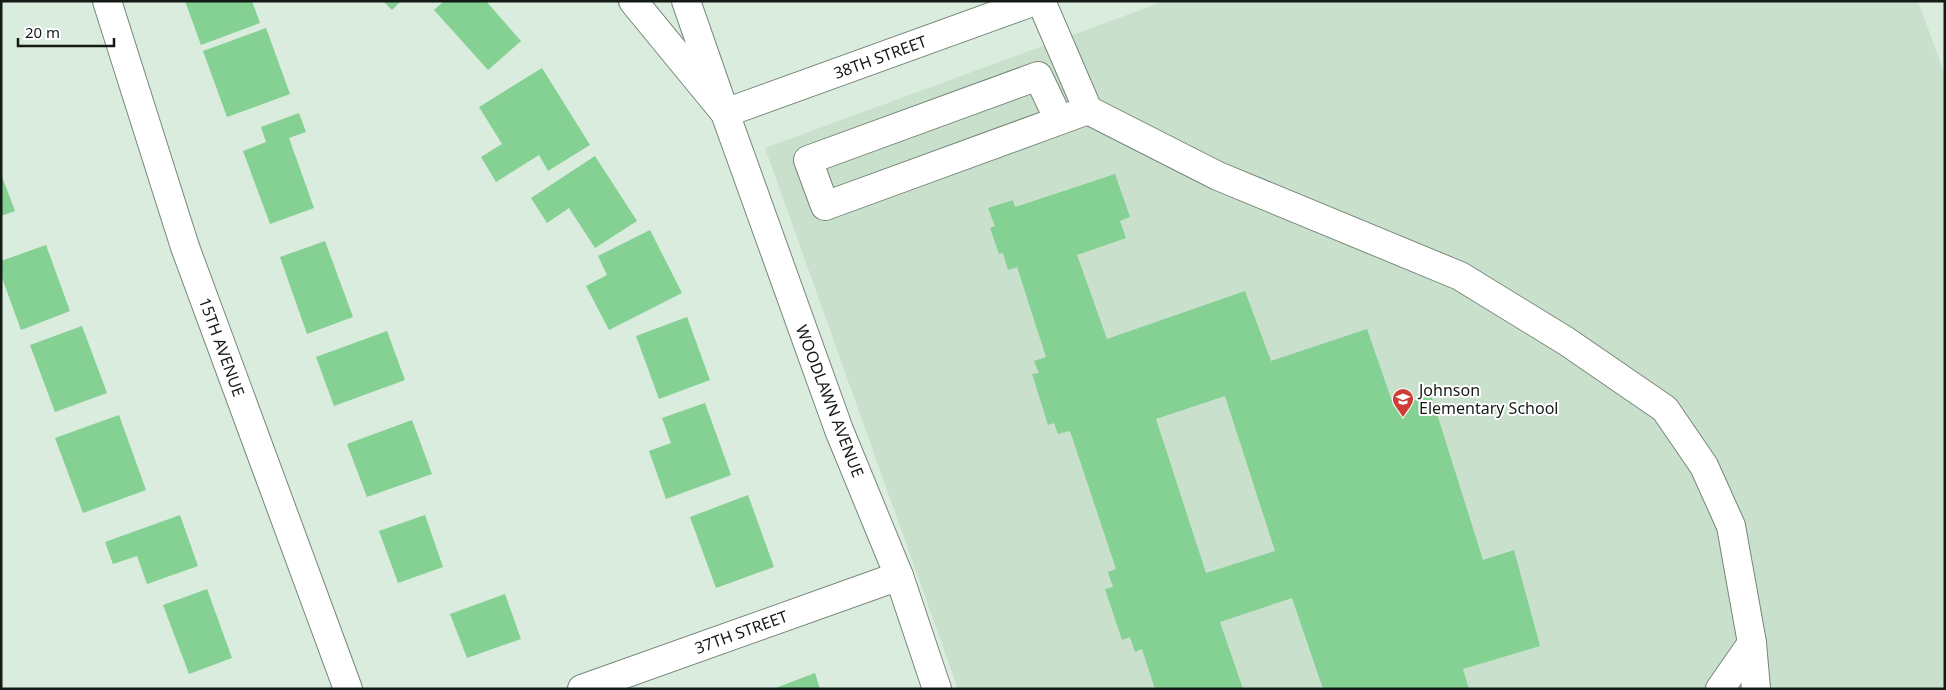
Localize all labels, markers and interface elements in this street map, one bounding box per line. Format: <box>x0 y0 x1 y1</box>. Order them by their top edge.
scale bar <box>18 15 114 47</box>
text: 20 m <box>25 22 60 42</box>
street label: 38TH STREET <box>830 30 930 84</box>
street label: 15TH AVENUE <box>194 294 250 400</box>
street label: WOODLAWN AVENUE <box>791 322 869 480</box>
place label: Johnson Elementary School <box>1417 379 1558 419</box>
school or university icon: Johnson Elementary School <box>1391 387 1415 418</box>
street label: 37TH STREET <box>691 605 791 659</box>

